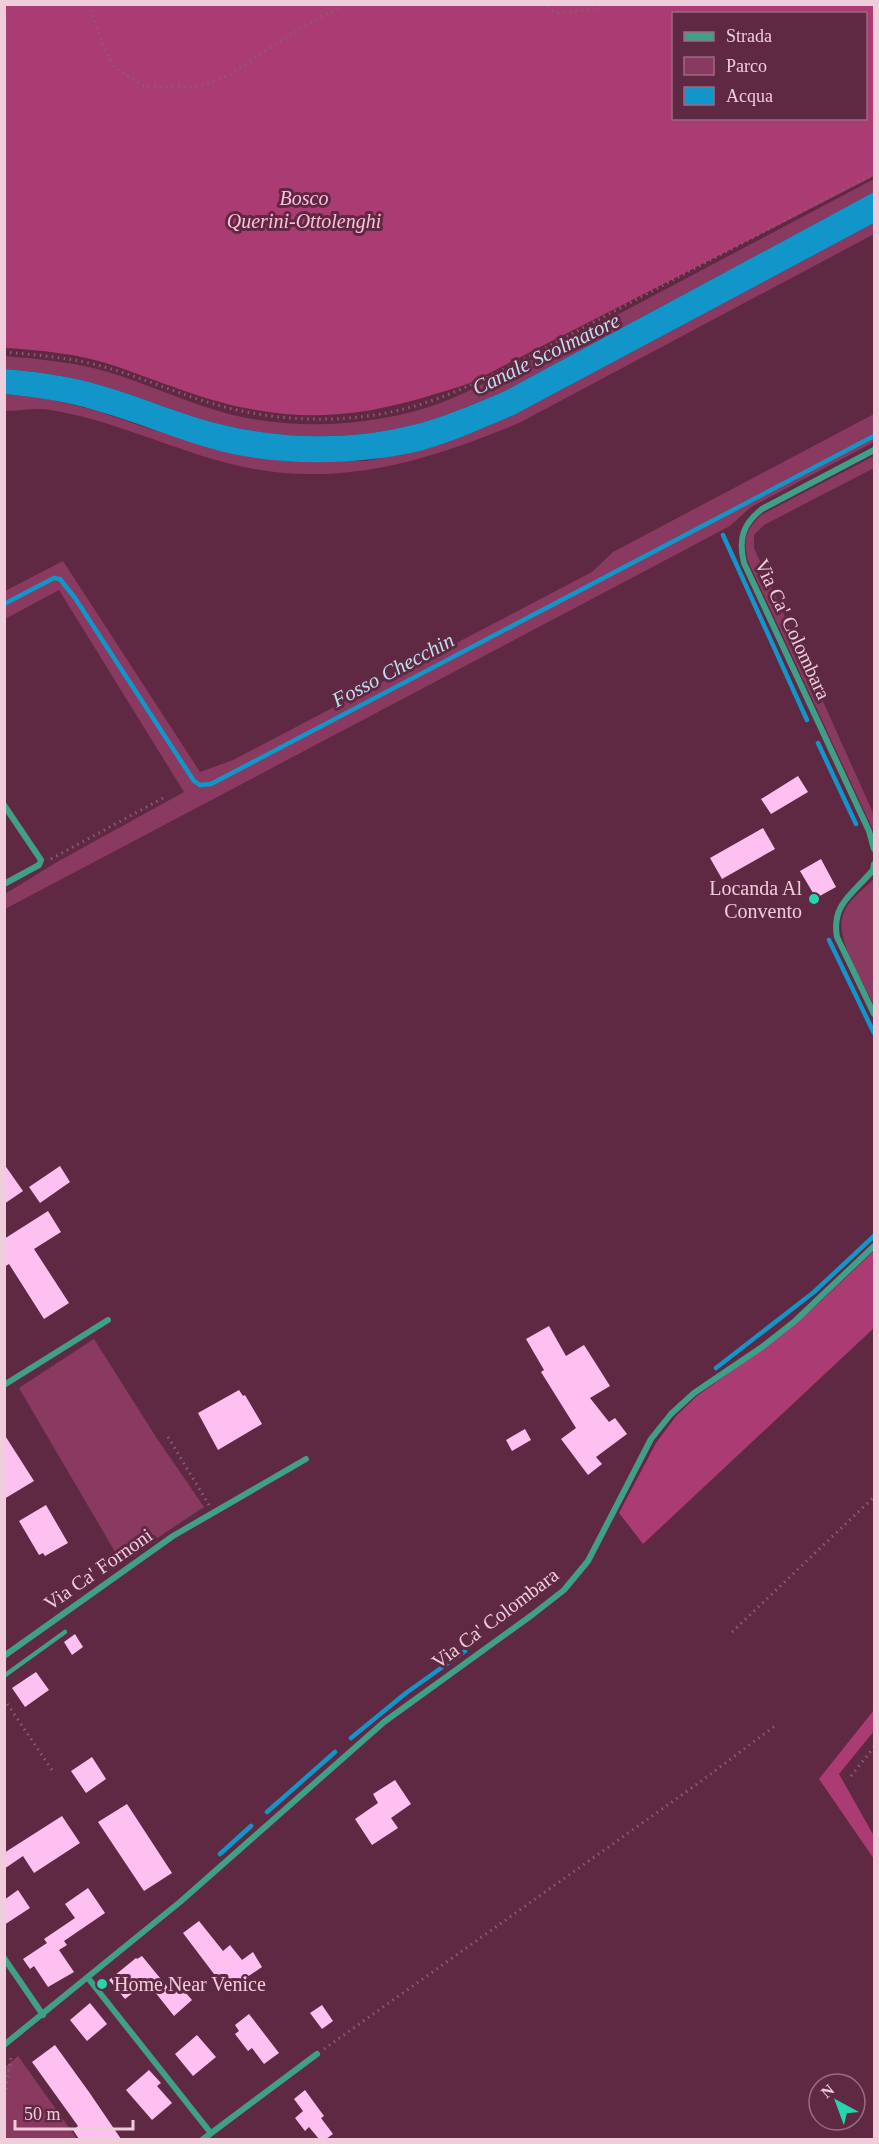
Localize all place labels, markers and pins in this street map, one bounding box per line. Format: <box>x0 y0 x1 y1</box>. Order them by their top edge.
place label: Locanda Al Convento <box>709 877 802 922</box>
marker: Locanda Al Convento <box>807 892 821 906</box>
place label: Home Near Venice <box>114 1973 266 1995</box>
marker: Home Near Venice <box>95 1977 109 1991</box>

